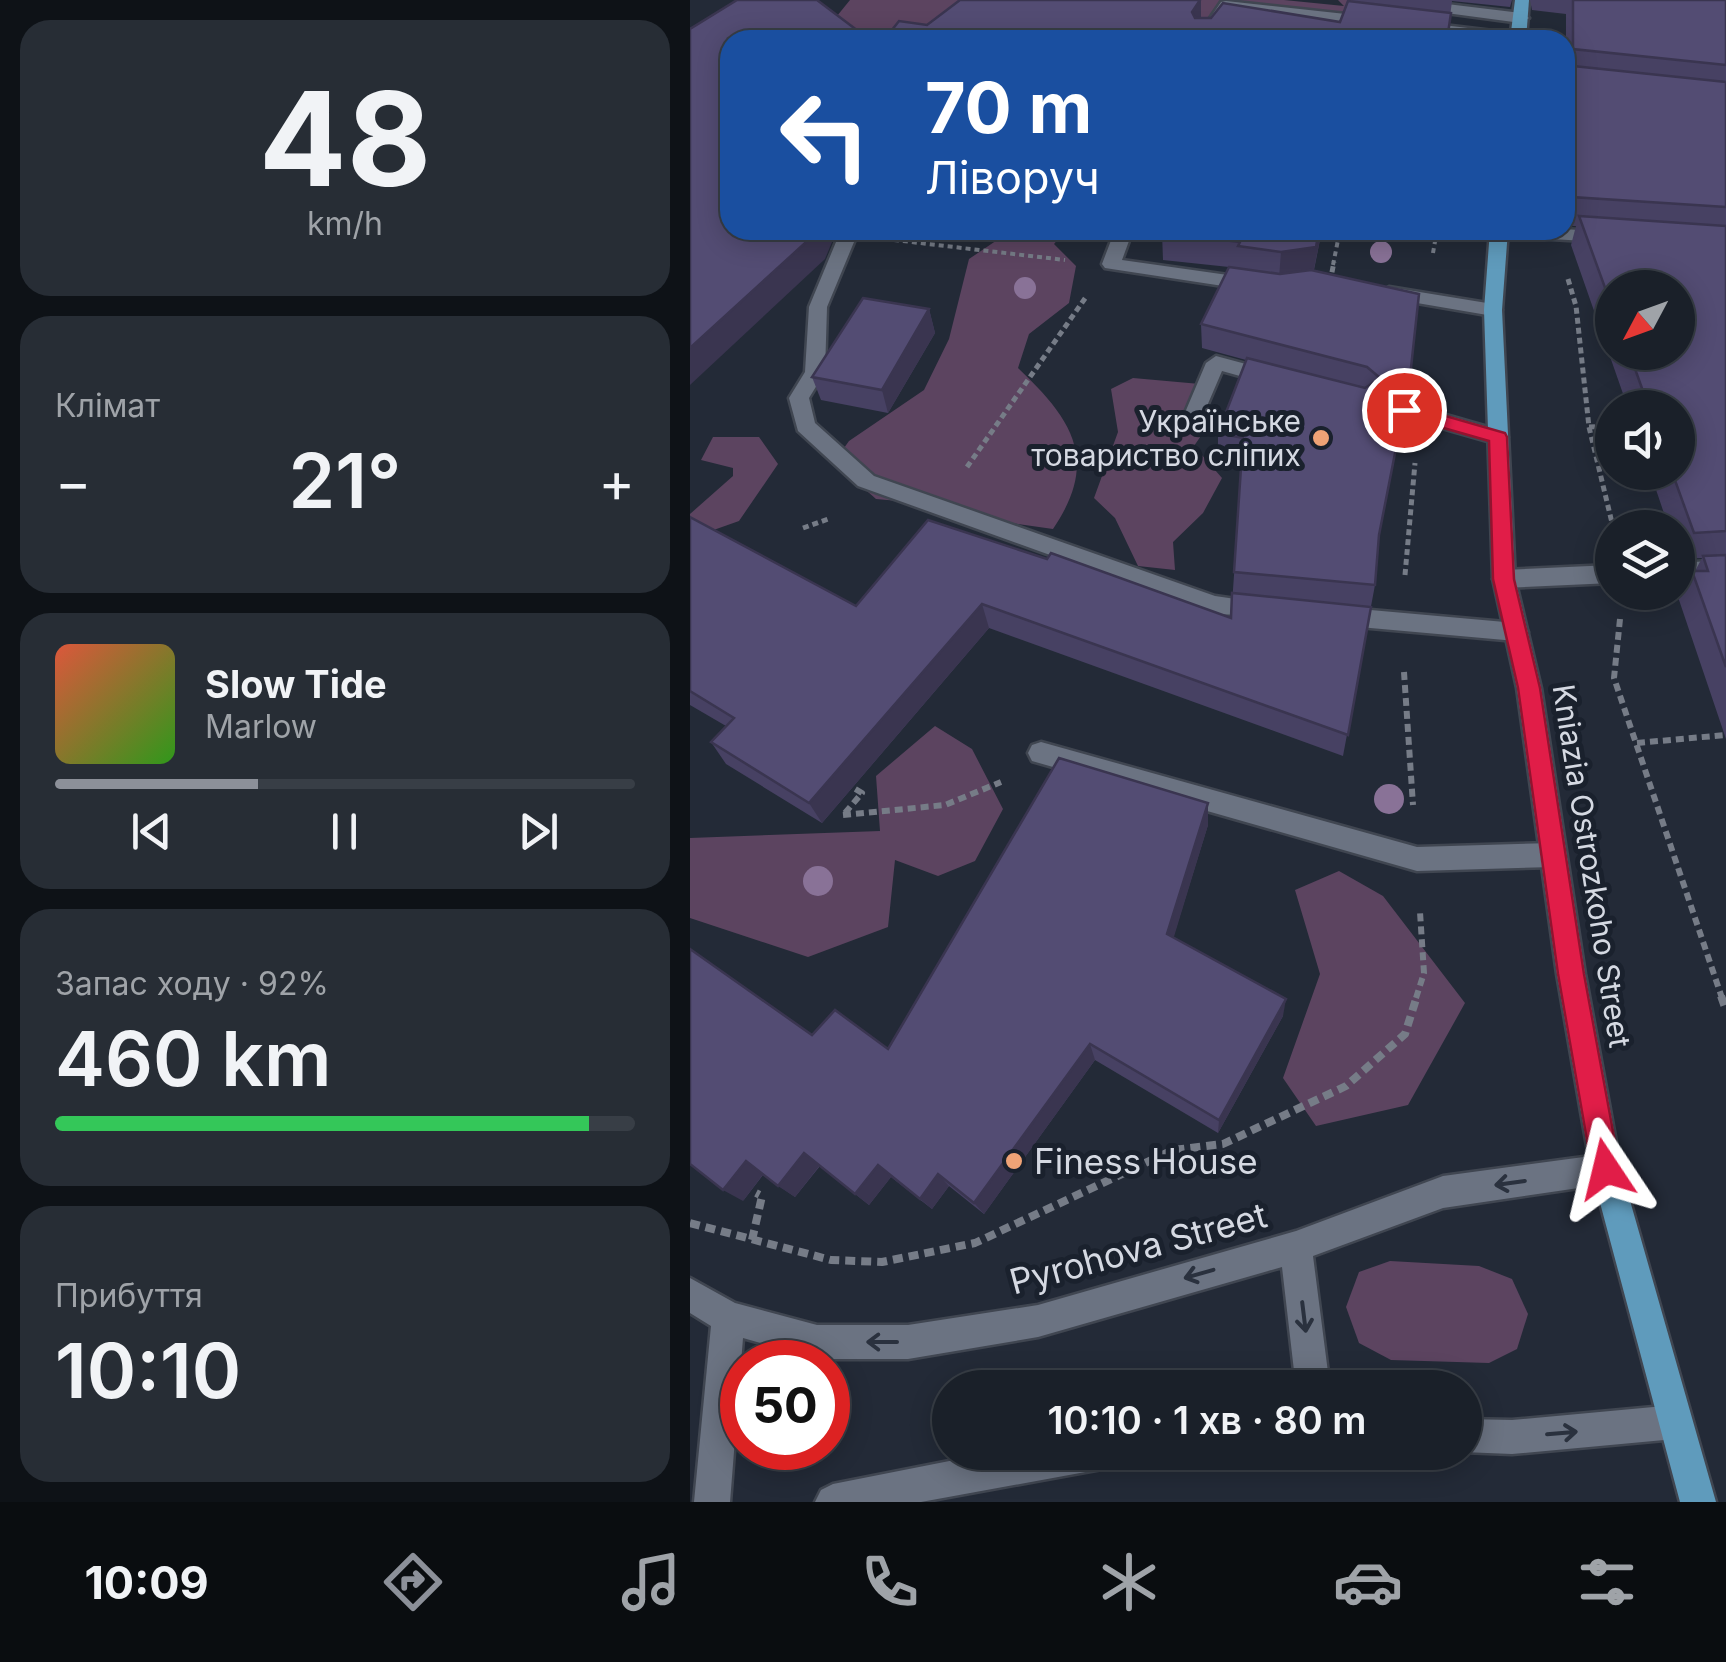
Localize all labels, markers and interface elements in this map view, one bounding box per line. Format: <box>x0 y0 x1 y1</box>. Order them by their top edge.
text: 48 <box>259 60 431 217</box>
text: 70 m <box>925 65 1092 150</box>
icon: left <box>760 70 890 200</box>
text: Ліворуч <box>925 150 1100 205</box>
text: km/h <box>307 204 383 243</box>
north arrow <box>1595 270 1695 370</box>
map controls <box>1595 270 1695 610</box>
pin <box>1362 368 1447 453</box>
icon: arrive <box>1377 383 1432 438</box>
text: Клімат <box>55 386 160 425</box>
button: sound <box>1595 390 1695 490</box>
place label: Українське товариство сліпих <box>1031 403 1301 473</box>
marker: Українське товариство сліпих <box>1310 427 1332 449</box>
text: 21° <box>289 435 401 526</box>
text: − <box>55 449 91 515</box>
text: + <box>599 449 635 515</box>
button: layers <box>1595 510 1695 610</box>
text: Slow Tide <box>205 661 387 707</box>
street label: Kniazia Ostrozkoho Street <box>1545 682 1639 1050</box>
text: Marlow <box>205 707 317 746</box>
icon: previous <box>124 804 179 859</box>
icon: pause <box>317 804 372 859</box>
icon: next <box>511 804 566 859</box>
text: Запас ходу · 92% <box>55 964 329 1003</box>
text: 460 km <box>55 1013 332 1104</box>
position arrow <box>1554 1117 1658 1221</box>
place label: Finess House <box>1034 1140 1258 1182</box>
marker: Finess House <box>1003 1150 1025 1172</box>
one-way arrow <box>1494 1174 1526 1192</box>
street label: Pyrohova Street <box>1005 1194 1271 1302</box>
one-way arrow <box>1184 1266 1215 1285</box>
text: Прибуття <box>55 1276 203 1315</box>
one-way arrow <box>1295 1300 1314 1333</box>
text: 10:10 <box>55 1325 241 1416</box>
one-way arrow <box>867 1332 900 1352</box>
speed limit sign: 50 <box>720 1340 850 1470</box>
text: 10:10 · 1 хв · 80 m <box>1047 1397 1367 1443</box>
one-way arrow <box>1546 1423 1578 1442</box>
icon: directions <box>378 1547 448 1617</box>
icon: music <box>616 1547 686 1617</box>
icon: phone <box>855 1547 925 1617</box>
icon: climate <box>1094 1547 1164 1617</box>
icon: car <box>1333 1547 1403 1617</box>
icon: filters <box>1572 1547 1642 1617</box>
text: 10:09 <box>84 1555 209 1610</box>

